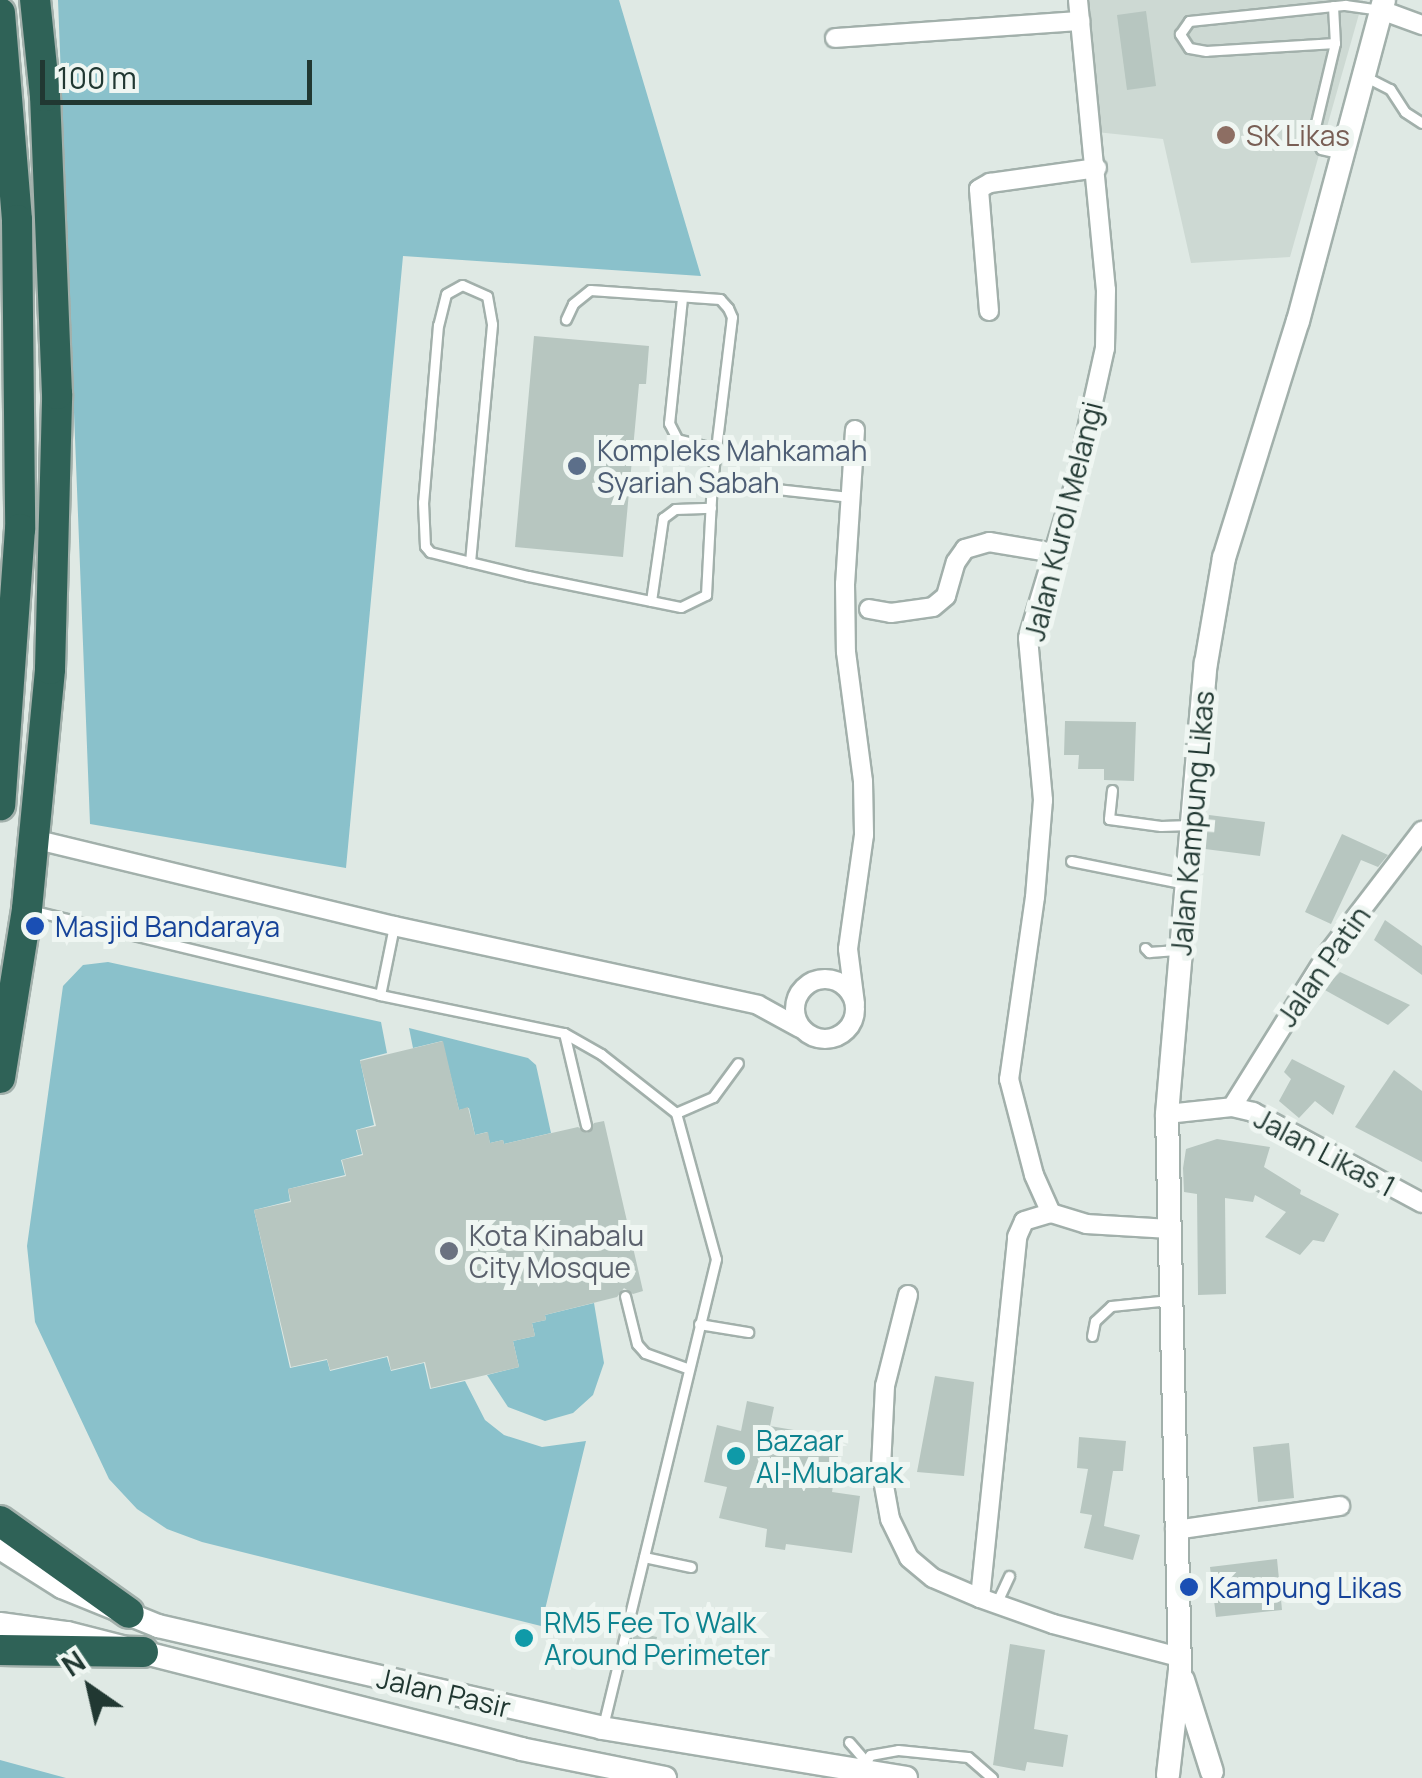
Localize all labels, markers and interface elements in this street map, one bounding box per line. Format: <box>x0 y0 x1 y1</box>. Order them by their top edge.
scale bar <box>45 40 318 102</box>
text: 100 m <box>57 57 137 98</box>
place label: SK Likas <box>1246 118 1350 152</box>
marker: SK Likas <box>1215 124 1237 146</box>
street label: Jalan Kurol Melangi <box>1017 398 1109 644</box>
place label: Kompleks Mahkamah Syariah Sabah <box>597 433 867 499</box>
marker: Kompleks Mahkamah Syariah Sabah <box>566 455 588 477</box>
street label: Jalan Kampung Likas <box>1164 689 1220 957</box>
street label: Jalan Patin <box>1269 899 1377 1033</box>
place label: Masjid Bandaraya <box>55 909 280 943</box>
marker: Masjid Bandaraya <box>24 915 46 937</box>
street label: Jalan Likas 1 <box>1249 1101 1401 1203</box>
place label: Kota Kinabalu City Mosque <box>469 1218 644 1284</box>
marker: Kota Kinabalu City Mosque <box>438 1240 460 1262</box>
place label: Bazaar Al-Mubarak <box>756 1423 903 1489</box>
marker: Bazaar Al-Mubarak <box>725 1445 747 1467</box>
place label: Kampung Likas <box>1209 1570 1402 1604</box>
marker: Kampung Likas <box>1178 1576 1200 1598</box>
place label: RM5 Fee To Walk Around Perimeter <box>544 1605 770 1671</box>
marker: RM5 Fee To Walk Around Perimeter <box>513 1627 535 1649</box>
north arrow <box>40 1638 140 1738</box>
text: N <box>54 1642 92 1685</box>
street label: Jalan Pasir <box>374 1660 514 1724</box>

